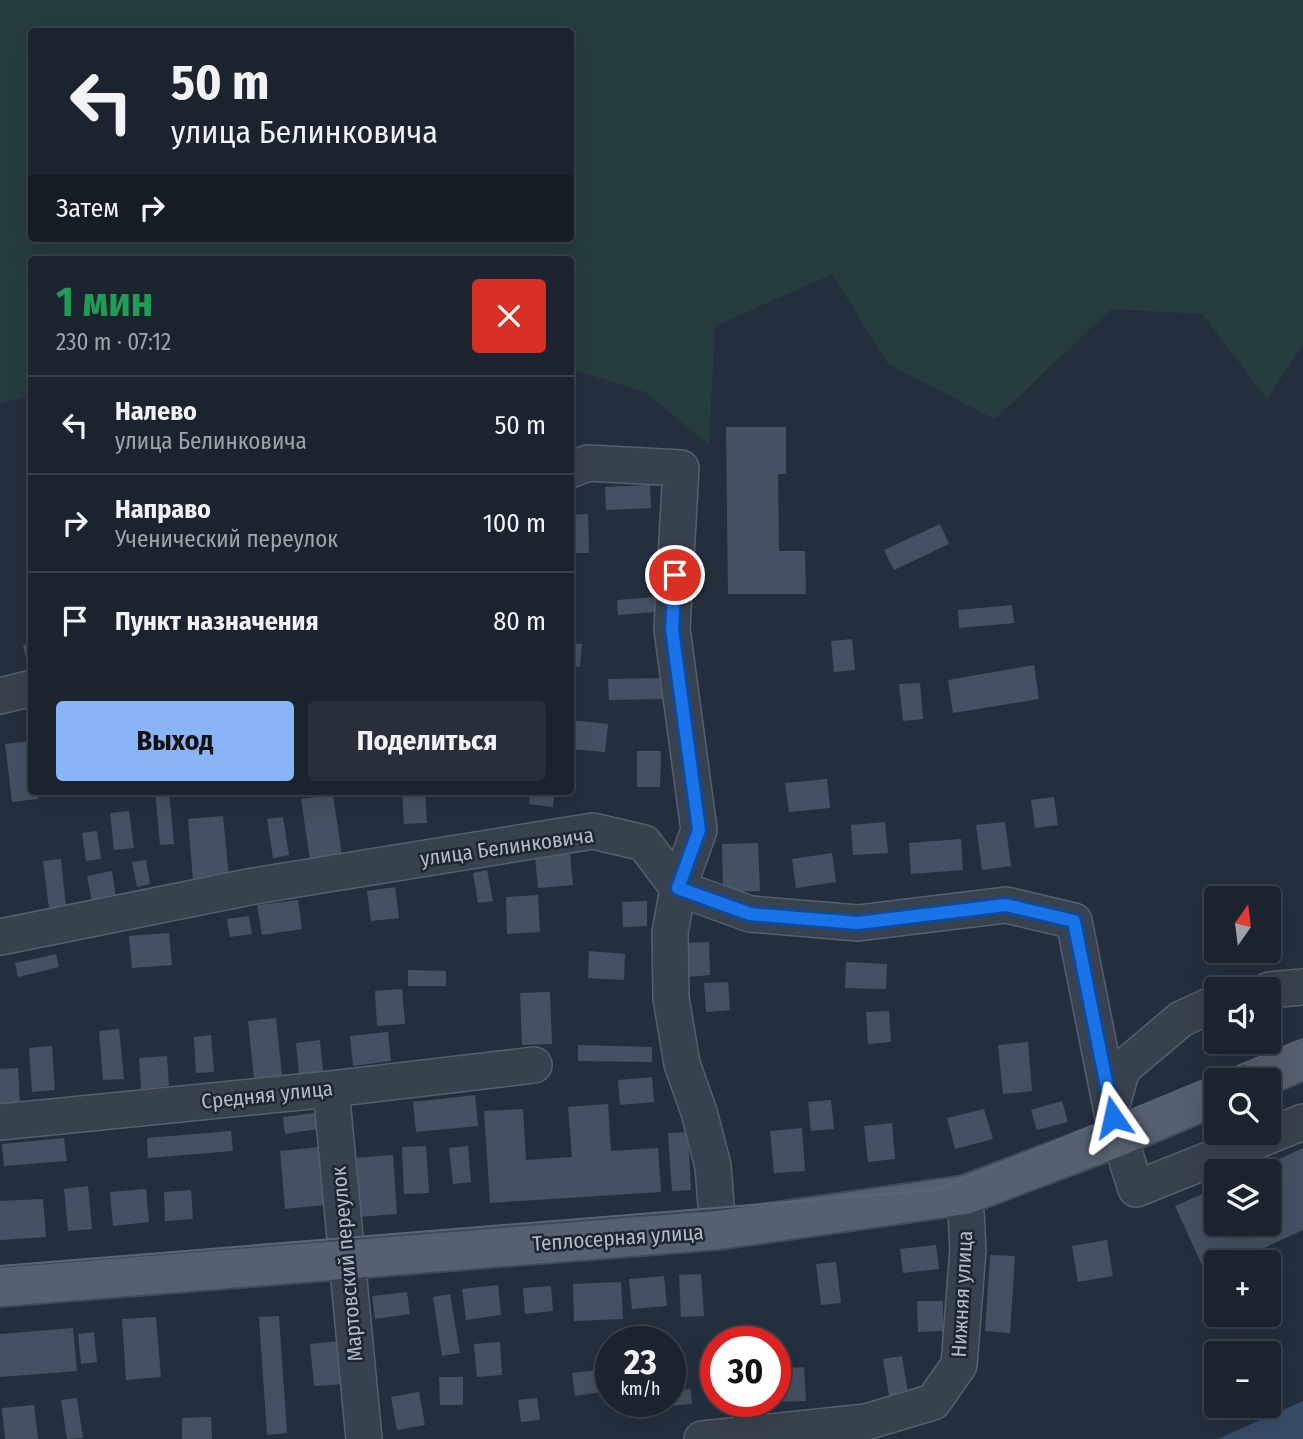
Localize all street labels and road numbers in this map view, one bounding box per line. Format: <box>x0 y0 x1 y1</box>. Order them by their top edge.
street label: улица Белинковича <box>418 822 596 872</box>
street label: Средняя улица <box>200 1075 334 1115</box>
street label: Мартовский переулок <box>326 1165 368 1363</box>
street label: Теплосерная улица <box>532 1219 704 1257</box>
street label: Нижняя улица <box>946 1230 978 1358</box>

